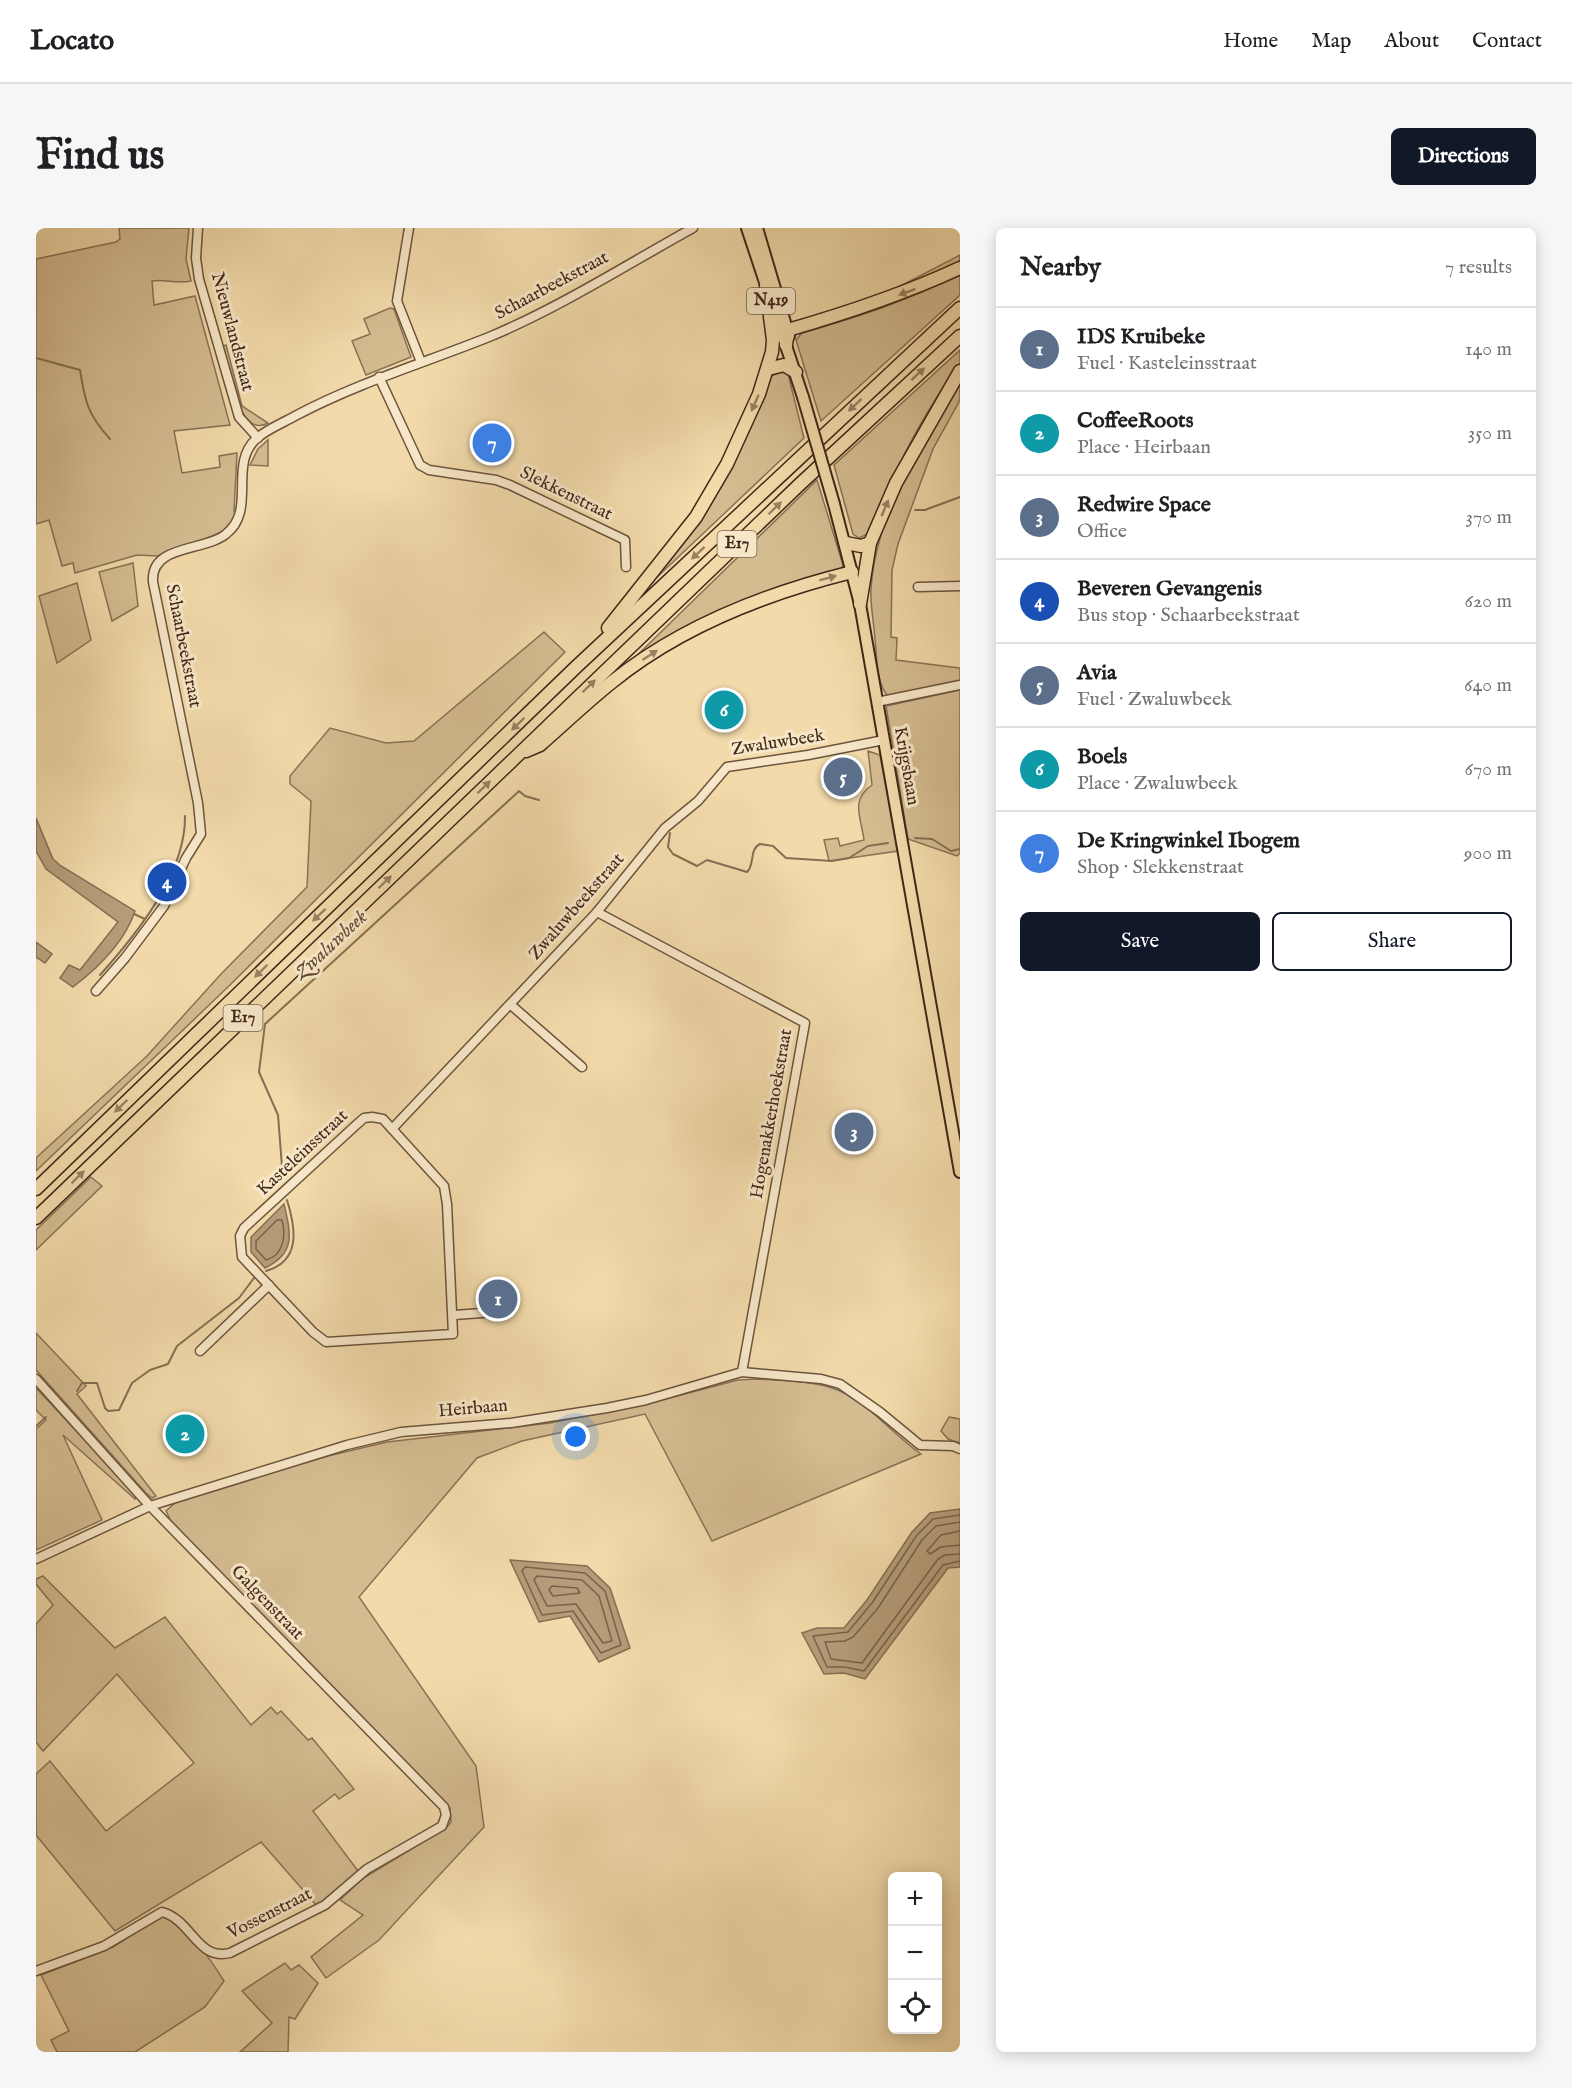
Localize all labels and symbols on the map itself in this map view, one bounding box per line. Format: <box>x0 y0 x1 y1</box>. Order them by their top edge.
street label: Schaarbeekstraat <box>491 246 613 326</box>
street label: Nieuwlandstraat <box>205 270 259 394</box>
one-way arrow <box>897 287 915 297</box>
road number: N419 <box>747 288 795 314</box>
one-way arrow <box>910 368 924 382</box>
one-way arrow <box>750 395 760 413</box>
one-way arrow <box>848 398 863 412</box>
pin: 7 <box>472 420 512 466</box>
street label: Slekkenstraat <box>516 462 616 526</box>
one-way arrow <box>880 498 890 516</box>
one-way arrow <box>768 501 782 515</box>
road number: E17 <box>718 531 756 557</box>
one-way arrow <box>690 546 705 560</box>
one-way arrow <box>819 573 837 582</box>
street label: Schaarbeekstraat <box>160 582 206 710</box>
one-way arrow <box>642 650 658 661</box>
one-way arrow <box>581 680 596 693</box>
pin: 6 <box>704 688 744 732</box>
one-way arrow <box>512 716 526 730</box>
street label: Zwaluwbeek <box>730 724 826 762</box>
street label: Krijgsbaan <box>888 725 924 808</box>
pin: 5 <box>824 754 862 800</box>
one-way arrow <box>476 781 490 795</box>
street label: Zwaluwbeekstraat <box>524 849 630 965</box>
pin: 4 <box>148 860 186 904</box>
one-way arrow <box>378 875 393 889</box>
water label: Zwaluwbeek <box>288 905 374 987</box>
one-way arrow <box>312 908 327 922</box>
one-way arrow <box>254 964 269 978</box>
road number: E17 <box>224 1005 262 1031</box>
street label: Hogenakkerhoekstraat <box>746 1027 798 1201</box>
one-way arrow <box>115 1099 129 1113</box>
street label: Kasteleinsstraat <box>253 1105 353 1201</box>
pin: 3 <box>834 1110 874 1154</box>
one-way arrow <box>71 1170 86 1184</box>
pin: 1 <box>478 1276 518 1322</box>
street label: Heirbaan <box>437 1394 509 1423</box>
pin: 2 <box>166 1412 204 1456</box>
your location <box>561 1422 590 1451</box>
street label: Galgenstraat <box>226 1561 308 1645</box>
street label: Vossenstraat <box>223 1883 316 1946</box>

